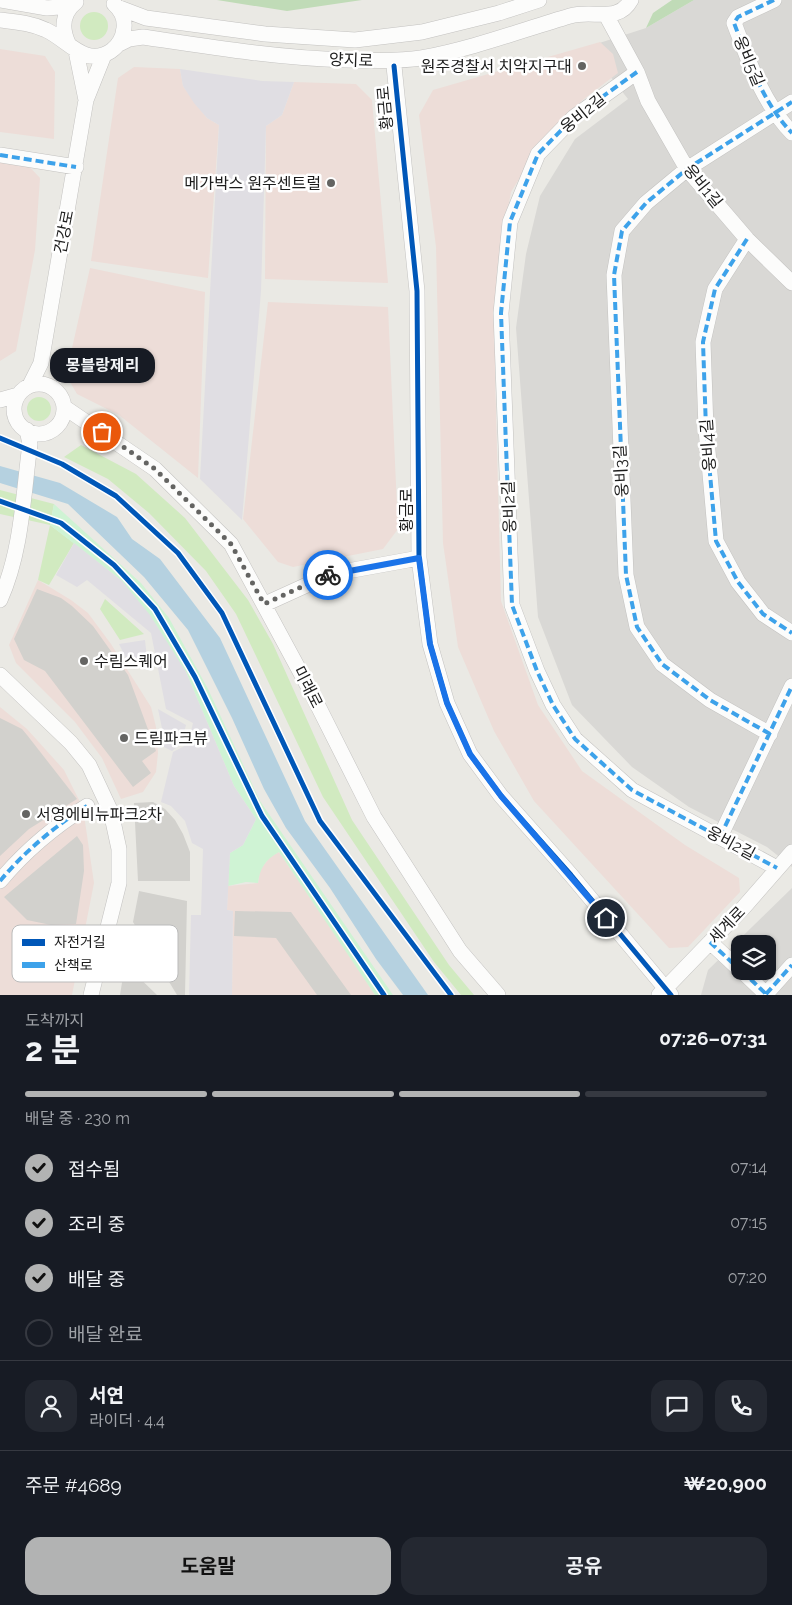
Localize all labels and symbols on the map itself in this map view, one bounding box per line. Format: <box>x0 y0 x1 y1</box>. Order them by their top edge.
street label: 웅비5길 <box>730 33 768 89</box>
street label: 양지로 <box>329 50 374 70</box>
place label: 원주경찰서 치악지구대 <box>421 57 572 76</box>
marker: 원주경찰서 치악지구대 <box>576 60 588 72</box>
street label: 황금로 <box>374 85 396 131</box>
street label: 웅비2길 <box>557 89 609 137</box>
street label: 웅비1길 <box>680 160 726 212</box>
place label: 메가박스 원주센트럴 <box>184 174 321 193</box>
marker: 메가박스 원주센트럴 <box>325 177 337 189</box>
street label: 건강로 <box>50 208 78 255</box>
callout: 몽블랑제리 <box>49 347 154 382</box>
pin <box>81 411 123 453</box>
street label: 웅비4길 <box>697 418 719 472</box>
street label: 웅비3길 <box>610 444 632 498</box>
street label: 웅비2길 <box>499 480 519 534</box>
street label: 황금로 <box>397 488 416 532</box>
courier <box>303 550 353 600</box>
place label: 수림스퀘어 <box>94 652 168 671</box>
marker: 수림스퀘어 <box>78 655 90 667</box>
street label: 미래로 <box>290 663 327 711</box>
place label: 드림파크뷰 <box>134 729 208 748</box>
marker: 드림파크뷰 <box>118 732 130 744</box>
place label: 서영에비뉴파크2차 <box>36 805 162 824</box>
marker: 서영에비뉴파크2차 <box>20 808 32 820</box>
street label: 웅비2길 <box>703 822 759 864</box>
pin <box>585 897 627 939</box>
street label: 세계로 <box>705 902 749 947</box>
legend <box>12 925 178 982</box>
text: 자전거길 <box>54 934 106 950</box>
text: 산책로 <box>54 957 93 973</box>

